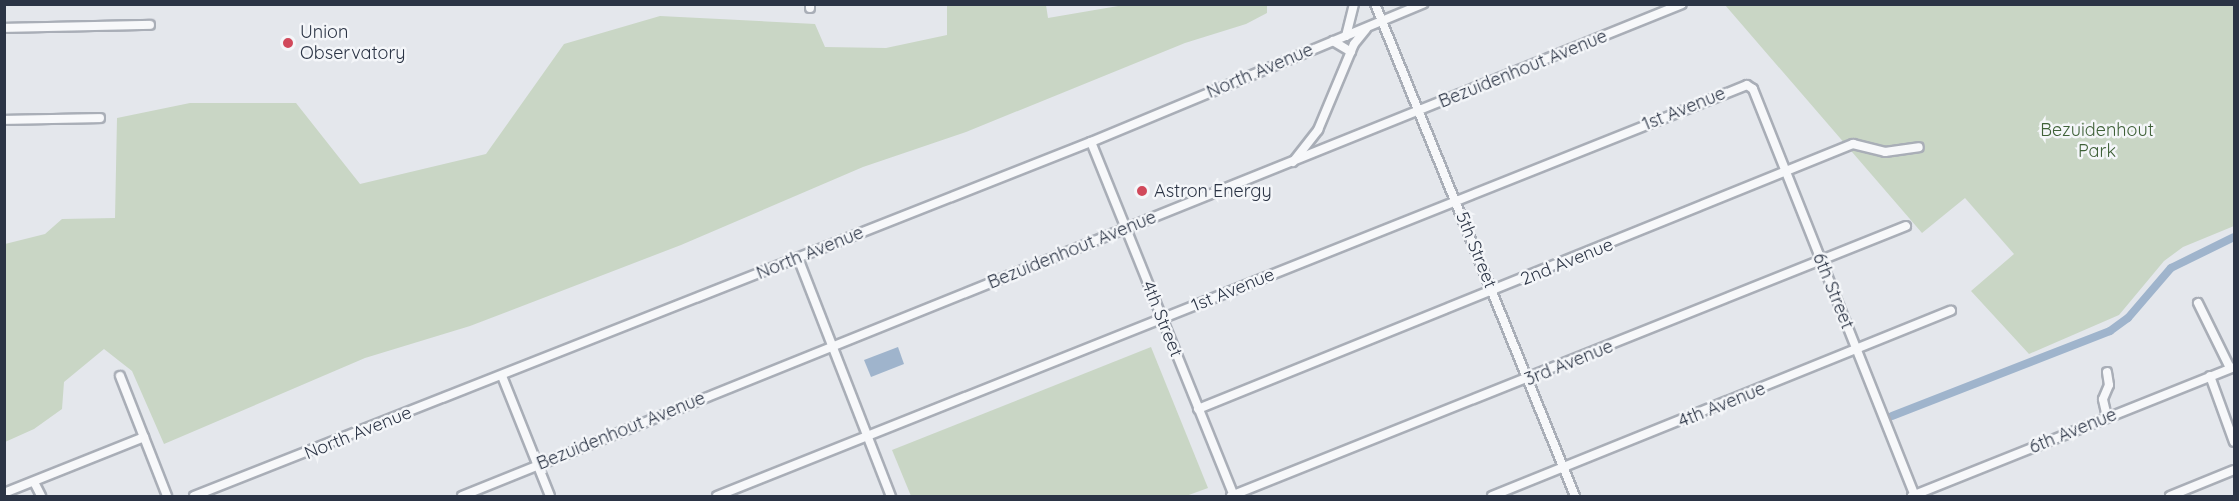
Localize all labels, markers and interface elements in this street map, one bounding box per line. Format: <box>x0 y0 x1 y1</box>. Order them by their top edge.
place label: Union Observatory <box>300 22 406 64</box>
street label: Bezuidenhout Avenue <box>1436 25 1610 113</box>
marker: Union Observatory <box>281 36 295 50</box>
street label: North Avenue <box>1203 39 1317 103</box>
street label: 1st Avenue <box>1639 83 1729 135</box>
park label: Bezuidenhout Park <box>2040 120 2154 162</box>
place label: Astron Energy <box>1154 180 1272 202</box>
marker: Astron Energy <box>1135 184 1149 198</box>
street label: Bezuidenhout Avenue <box>985 206 1159 294</box>
street label: 5th Street <box>1451 209 1501 291</box>
street label: North Avenue <box>753 222 867 284</box>
street label: 2nd Avenue <box>1518 234 1616 290</box>
street label: 6th Street <box>1808 250 1858 332</box>
street label: 1st Avenue <box>1188 264 1278 316</box>
street label: 4th Street <box>1137 278 1187 360</box>
street label: 3rd Avenue <box>1522 336 1616 390</box>
street label: 4th Avenue <box>1675 378 1769 432</box>
street label: Bezuidenhout Avenue <box>534 387 708 475</box>
street label: North Avenue <box>301 402 415 464</box>
street label: 6th Avenue <box>2026 404 2120 458</box>

